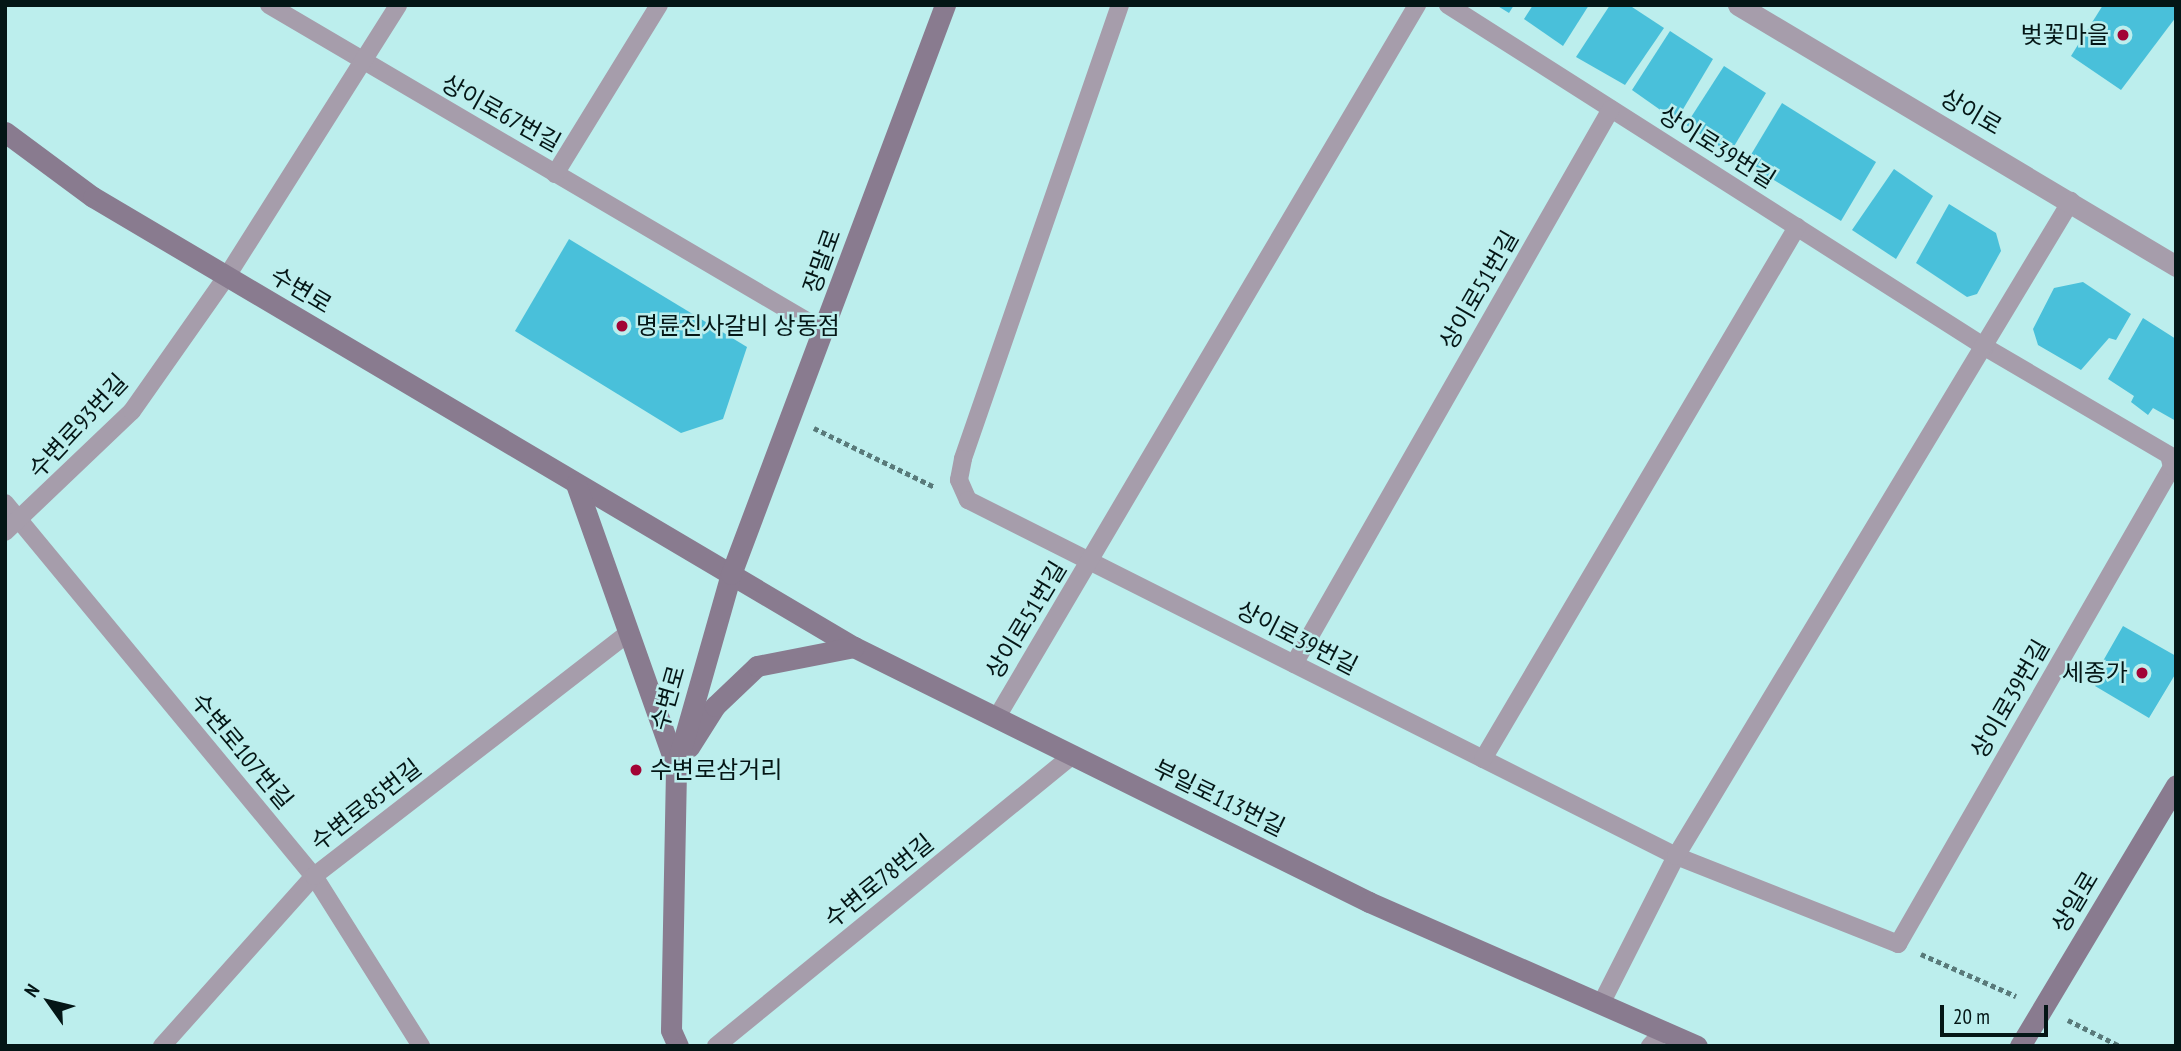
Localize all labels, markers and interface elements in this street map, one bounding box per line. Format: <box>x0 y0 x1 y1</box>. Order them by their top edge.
place label: 벚꽃마을 <box>2021 21 2109 49</box>
marker: 벚꽃마을 <box>2115 27 2131 43</box>
street label: 상이로67번길 <box>436 68 566 158</box>
street label: 상이로 <box>1935 83 2007 141</box>
street label: 상이로39번길 <box>1653 100 1781 194</box>
street label: 장말로 <box>797 225 847 297</box>
street label: 상이로51번길 <box>1434 226 1524 354</box>
street label: 수변로 <box>265 261 337 319</box>
place label: 명륜진사갈비 상동점 <box>636 312 840 340</box>
marker: 명륜진사갈비 상동점 <box>614 318 630 334</box>
street label: 수변로93번길 <box>22 368 134 484</box>
street label: 상이로51번길 <box>980 556 1072 684</box>
street label: 상이로39번길 <box>1232 595 1362 681</box>
street label: 상이로39번길 <box>1965 635 2055 763</box>
place label: 세종가 <box>2062 659 2128 687</box>
street label: 수변로 <box>645 662 691 734</box>
marker: 세종가 <box>2134 665 2150 681</box>
street label: 수변로107번길 <box>185 687 299 815</box>
street label: 수변로85번길 <box>305 753 427 857</box>
street label: 부일로113번길 <box>1149 754 1289 842</box>
place label: 수변로삼거리 <box>650 756 782 784</box>
marker: 수변로삼거리 <box>628 762 644 778</box>
street label: 수변로78번길 <box>819 828 939 934</box>
street label: 상일로 <box>2046 866 2104 938</box>
north arrow <box>14 967 84 1037</box>
text: N <box>19 979 44 1001</box>
scale bar <box>1943 992 2052 1036</box>
text: 20 m <box>1953 1003 1990 1030</box>

